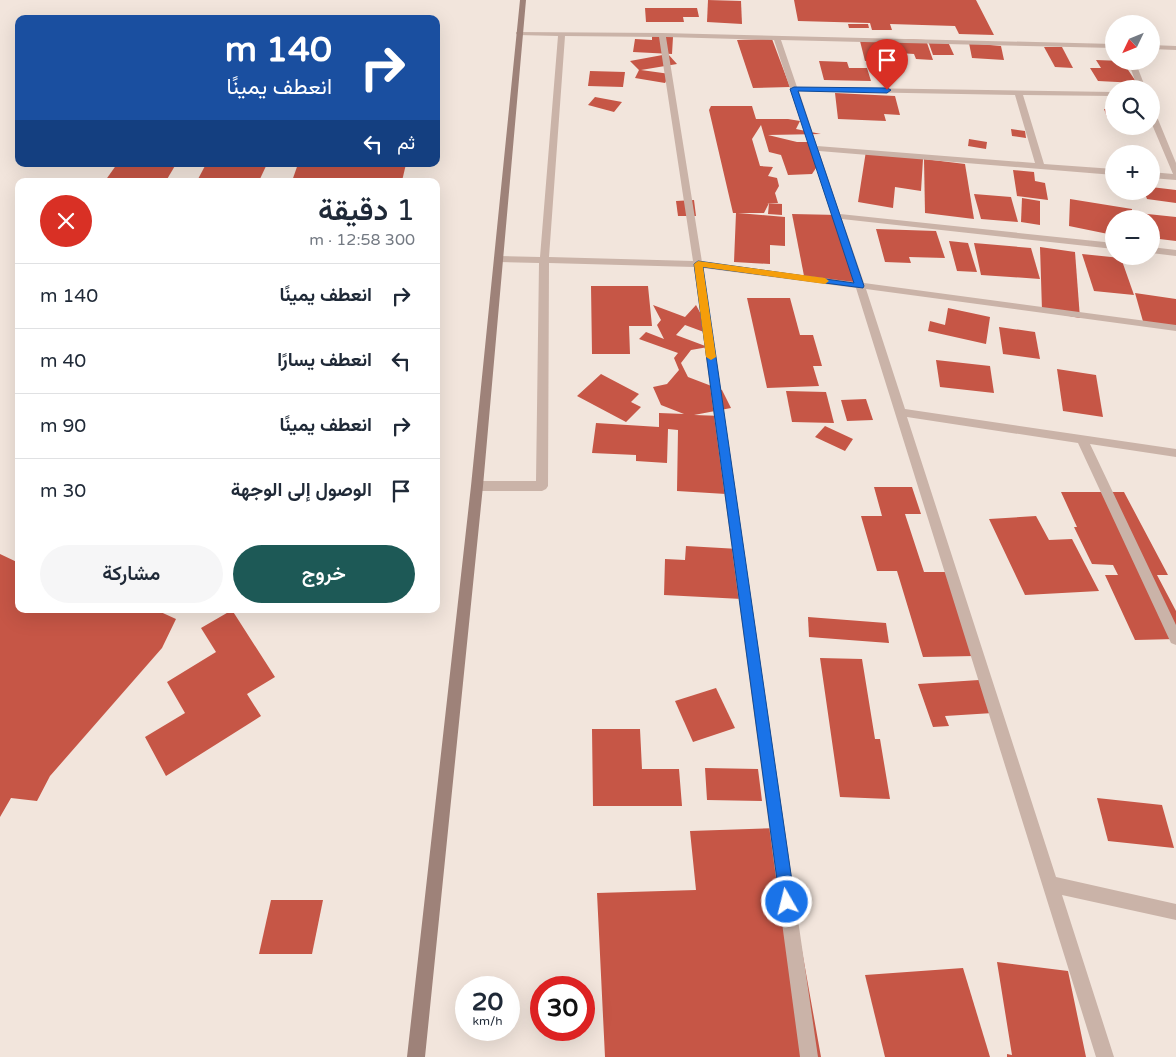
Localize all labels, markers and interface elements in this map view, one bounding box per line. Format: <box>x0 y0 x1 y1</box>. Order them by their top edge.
north arrow <box>1105 15 1160 70</box>
map controls <box>1105 15 1160 265</box>
text: 140 m <box>225 29 332 71</box>
icon: right <box>350 35 415 100</box>
pin <box>866 39 908 90</box>
icon: arrive <box>873 46 901 74</box>
text: انعطف يمينًا <box>226 74 332 100</box>
button: search <box>1105 80 1160 135</box>
icon: left <box>359 130 387 158</box>
text: ثم <box>397 132 415 154</box>
button: + <box>1105 145 1160 200</box>
text: 1 دقيقة <box>318 192 415 229</box>
button: close <box>40 195 92 247</box>
button: − <box>1105 210 1160 265</box>
text: 300 m · 12:58 <box>309 230 415 250</box>
icon: right <box>387 282 415 310</box>
text: انعطف يمينًا <box>279 284 372 306</box>
text: 140 m <box>40 285 98 307</box>
icon: left <box>387 347 415 375</box>
text: انعطف يسارًا <box>277 349 372 371</box>
text: 40 m <box>40 350 86 372</box>
icon: right <box>387 412 415 440</box>
text: انعطف يمينًا <box>279 414 372 436</box>
text: 90 m <box>40 415 86 437</box>
icon: arrive <box>387 477 415 505</box>
text: الوصول إلى الوجهة <box>231 479 372 501</box>
text: 30 m <box>40 480 86 502</box>
button: مشاركة <box>40 545 223 603</box>
button: خروج <box>233 545 415 603</box>
position arrow <box>760 875 812 927</box>
speed limit sign: 30 <box>530 976 595 1041</box>
text: 20 <box>472 987 503 1017</box>
text: km/h <box>472 1014 503 1028</box>

